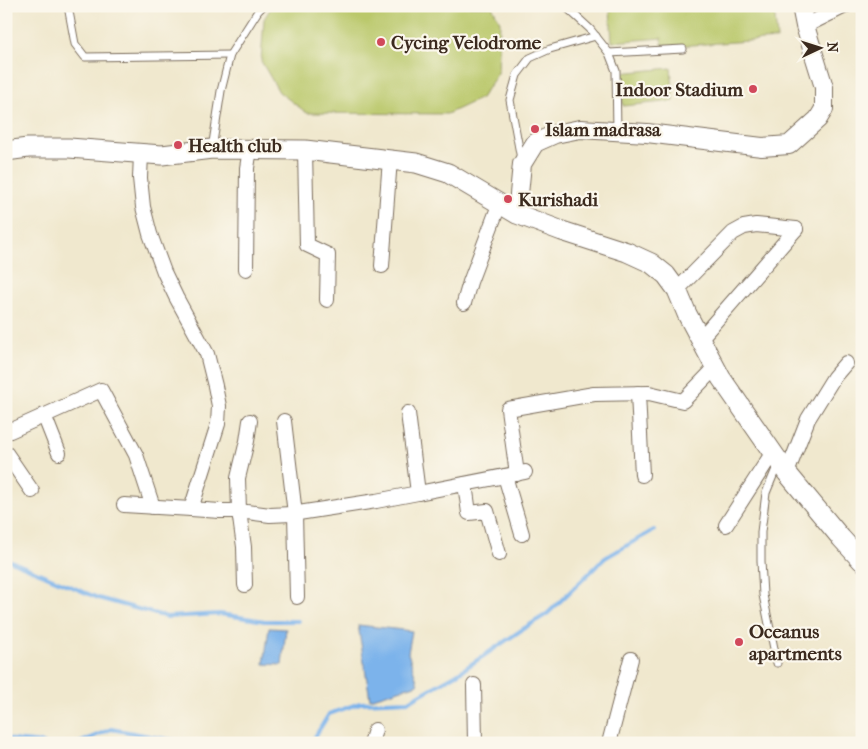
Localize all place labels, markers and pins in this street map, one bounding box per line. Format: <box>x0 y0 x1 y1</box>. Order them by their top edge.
place label: Cycing Velodrome <box>391 32 542 54</box>
marker: Cycing Velodrome <box>375 36 387 48</box>
place label: Indoor Stadium <box>615 79 743 101</box>
marker: Indoor Stadium <box>747 83 759 95</box>
place label: Islam madrasa <box>545 119 662 141</box>
marker: Islam madrasa <box>529 123 541 135</box>
place label: Health club <box>188 135 282 157</box>
marker: Health club <box>172 139 184 151</box>
place label: Kurishadi <box>518 189 599 211</box>
marker: Kurishadi <box>502 193 514 205</box>
place label: Oceanus apartments <box>749 621 842 665</box>
marker: Oceanus apartments <box>733 636 745 648</box>

